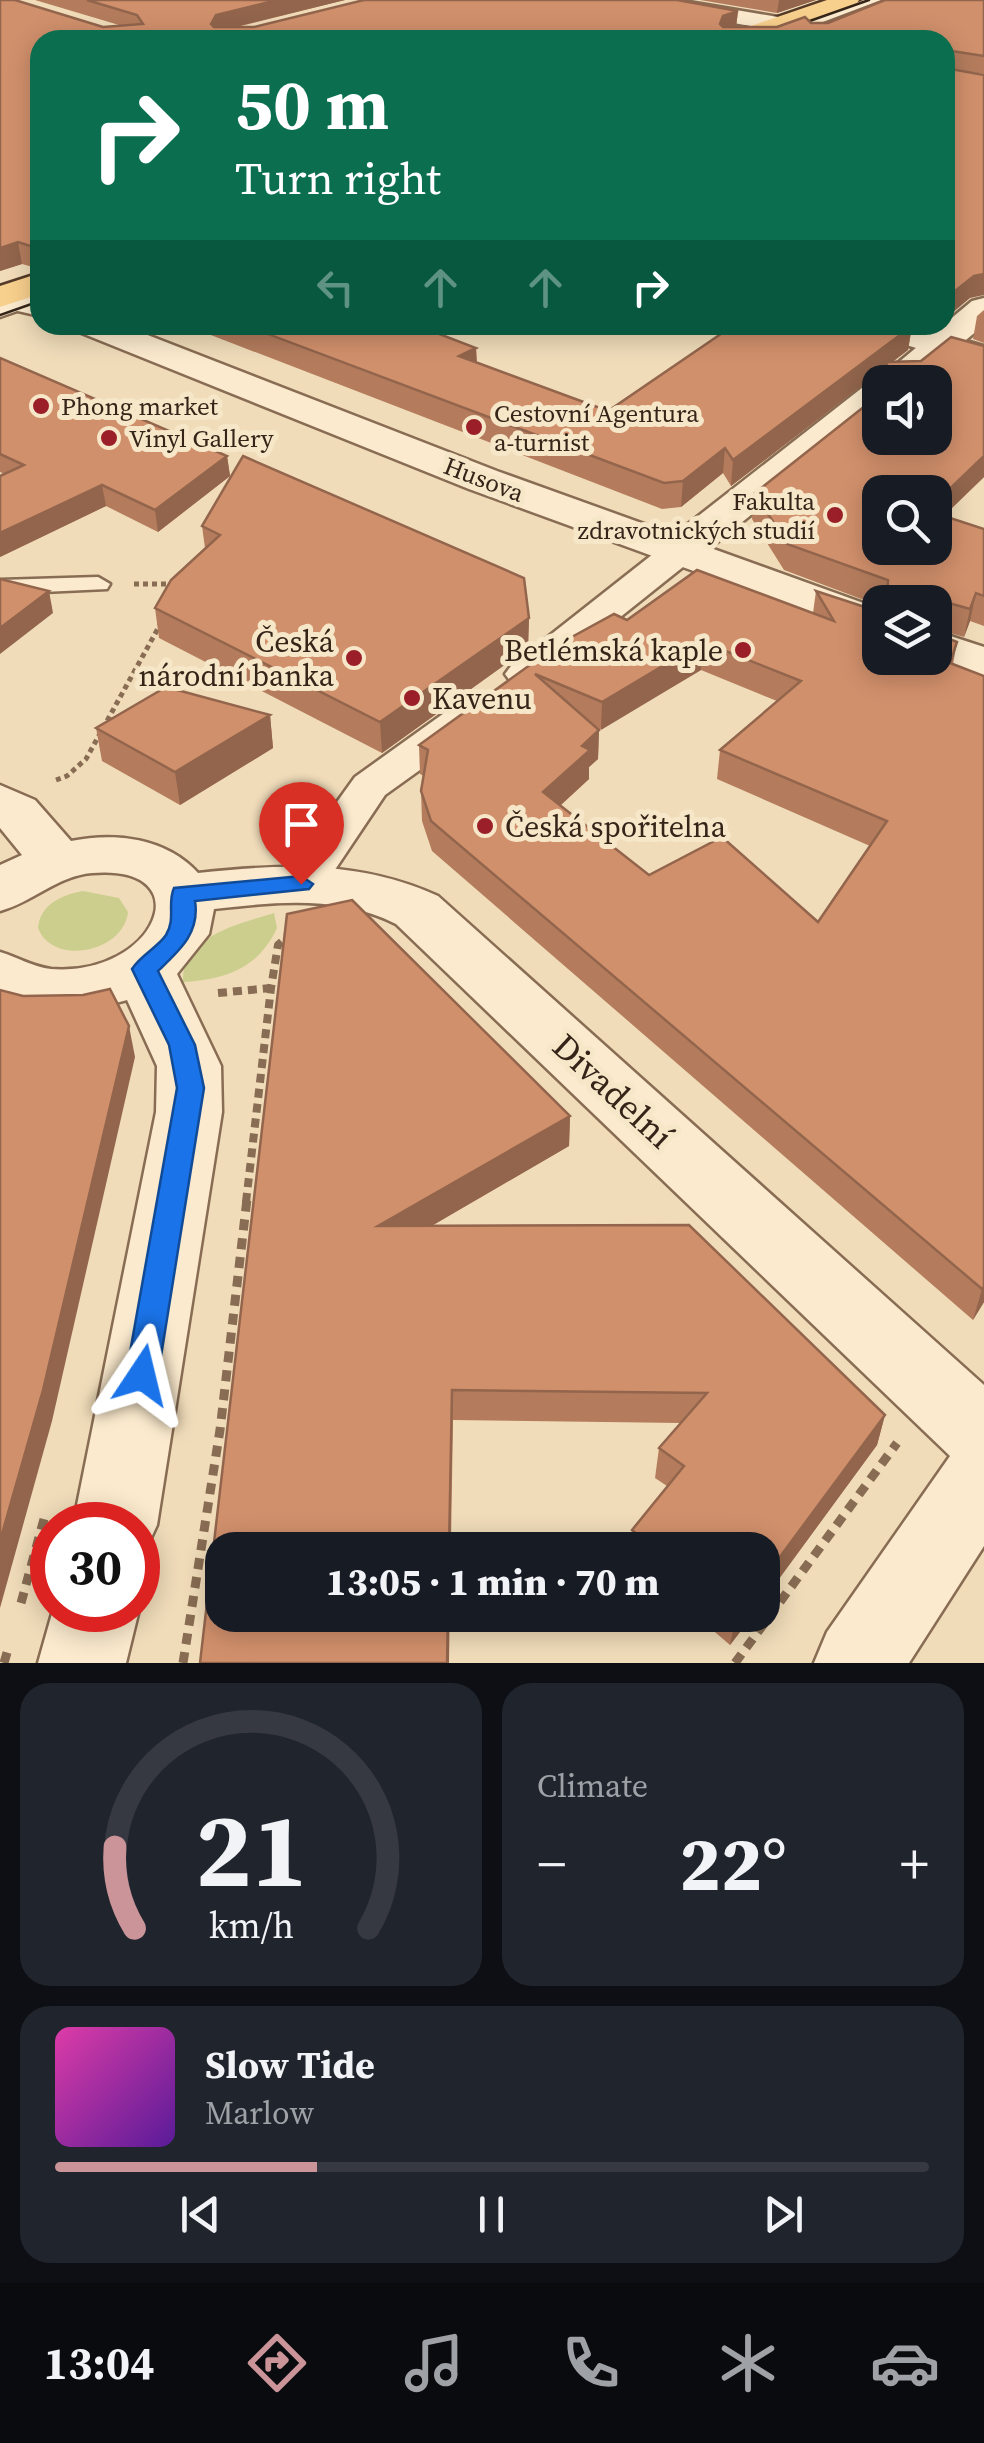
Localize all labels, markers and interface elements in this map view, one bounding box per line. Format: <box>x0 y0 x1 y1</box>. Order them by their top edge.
text: 50 m <box>235 56 389 152</box>
icon: right <box>70 70 200 200</box>
text: Turn right <box>235 147 441 209</box>
icon: left <box>308 260 363 315</box>
icon: ahead <box>413 260 468 315</box>
icon: ahead <box>518 260 573 315</box>
icon: right <box>623 260 678 315</box>
map controls <box>862 365 952 675</box>
button: sound <box>862 365 952 455</box>
place label: Phong market <box>61 389 219 423</box>
marker: Phong market <box>30 395 52 417</box>
place label: Cestovní Agentura a-turnist <box>494 396 699 459</box>
marker: Cestovní Agentura a-turnist <box>463 416 485 438</box>
place label: Vinyl Gallery <box>129 421 274 455</box>
marker: Vinyl Gallery <box>98 427 120 449</box>
street label: Husova <box>439 448 529 510</box>
button: search <box>862 475 952 565</box>
place label: Fakulta zdravotnických studií <box>578 484 815 547</box>
marker: Fakulta zdravotnických studií <box>824 504 846 526</box>
button: layers <box>862 585 952 675</box>
place label: Česká národní banka <box>138 621 335 696</box>
place label: Betlémská kaple <box>504 630 723 671</box>
marker: Betlémská kaple <box>732 639 754 661</box>
marker: Česká národní banka <box>343 647 365 669</box>
place label: Kavenu <box>432 678 532 719</box>
marker: Kavenu <box>401 687 423 709</box>
pin <box>259 782 344 885</box>
icon: arrive <box>274 797 329 852</box>
place label: Česká spořitelna <box>505 806 727 847</box>
marker: Česká spořitelna <box>474 815 496 837</box>
street label: Divadelní <box>542 1023 684 1159</box>
position arrow <box>90 1323 194 1427</box>
speed limit sign: 30 <box>30 1502 160 1632</box>
text: 13:05 · 1 min · 70 m <box>326 1556 659 1608</box>
text: Climate <box>537 1764 648 1808</box>
text: 21 <box>195 1778 307 1921</box>
text: 22° <box>679 1812 787 1915</box>
text: − <box>537 1826 566 1901</box>
text: + <box>900 1826 929 1901</box>
text: km/h <box>208 1901 294 1950</box>
text: Slow Tide <box>205 2039 375 2091</box>
text: Marlow <box>205 2091 314 2135</box>
icon: previous <box>173 2187 228 2242</box>
icon: pause <box>464 2187 519 2242</box>
icon: next <box>756 2187 811 2242</box>
icon: directions <box>242 2328 312 2398</box>
icon: music <box>399 2328 469 2398</box>
icon: phone <box>556 2328 626 2398</box>
icon: climate <box>713 2328 783 2398</box>
icon: car <box>870 2328 940 2398</box>
text: 13:04 <box>44 2332 155 2394</box>

